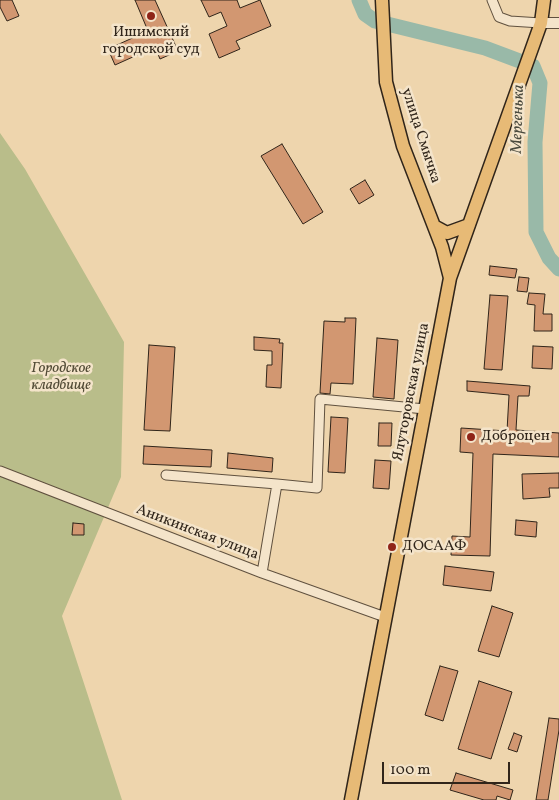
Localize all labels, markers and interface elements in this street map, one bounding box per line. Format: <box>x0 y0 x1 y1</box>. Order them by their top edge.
marker: Ишимский городской суд <box>145 10 157 22</box>
place label: Ишимский городской суд <box>103 24 199 59</box>
water label: Мергенька <box>508 84 530 154</box>
street label: улица Смычка <box>396 86 444 186</box>
street label: Ялуторовская улица <box>390 321 434 463</box>
park label: Городское кладбище <box>31 360 91 395</box>
place label: Доброцен <box>481 428 550 446</box>
marker: Доброцен <box>465 431 477 443</box>
street label: Аникинская улица <box>133 501 261 565</box>
place label: ДОСААФ <box>402 538 466 556</box>
marker: ДОСААФ <box>386 541 398 553</box>
scale bar <box>384 752 512 784</box>
text: 100 m <box>390 760 430 781</box>

